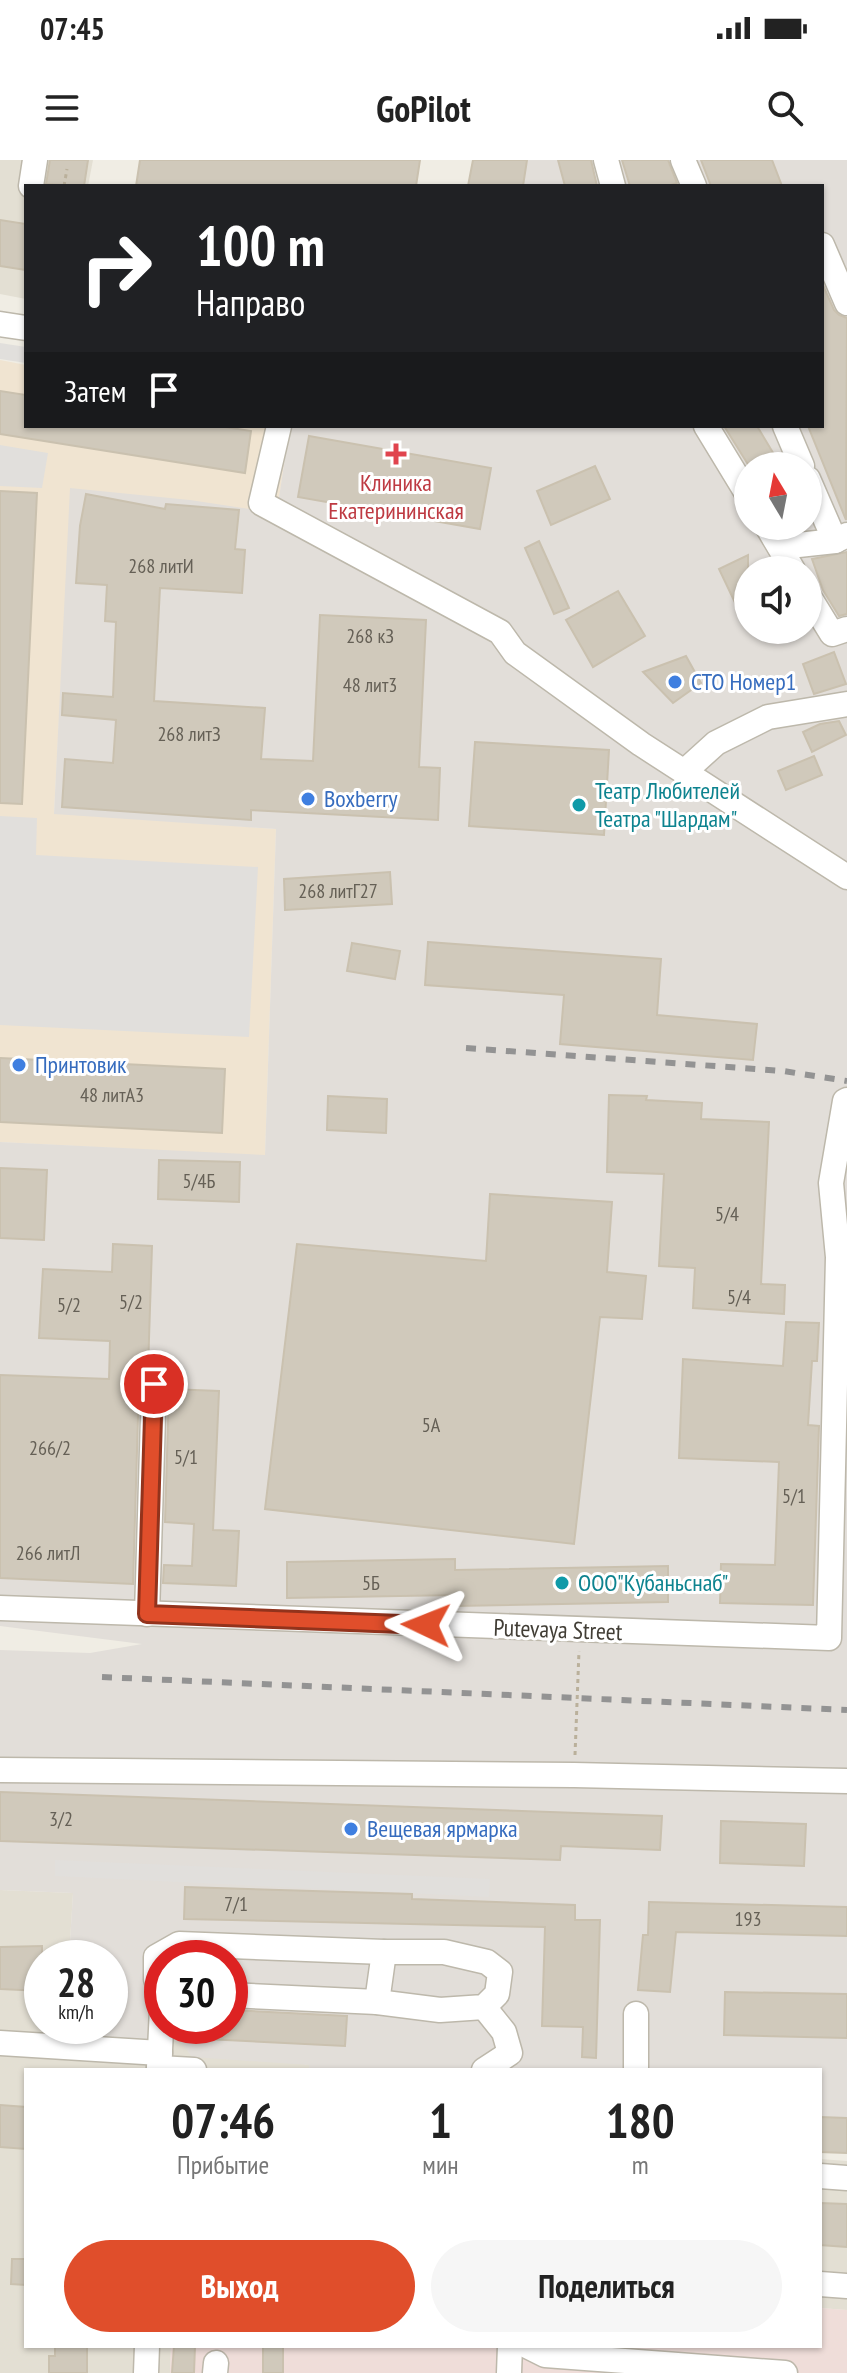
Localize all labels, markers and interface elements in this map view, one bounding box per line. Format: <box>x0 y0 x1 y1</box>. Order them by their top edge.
text: 07:45 <box>40 9 105 48</box>
text: GoPilot <box>376 85 471 132</box>
icon: menu <box>40 86 84 130</box>
icon: search <box>763 86 807 130</box>
text: 100 m <box>196 209 325 281</box>
icon: right <box>64 216 168 320</box>
text: Направо <box>196 279 305 326</box>
icon: arrive <box>142 368 186 412</box>
text: Затем <box>64 371 126 410</box>
marker: Клиника Екатерининская <box>385 443 407 465</box>
north arrow <box>734 452 822 540</box>
map controls <box>734 452 822 644</box>
place label: Клиника Екатерининская <box>328 467 464 526</box>
house number: 268 литИ <box>128 553 194 579</box>
button: sound <box>734 556 822 644</box>
house number: 268 кЗ <box>346 623 394 649</box>
place label: СТО Номер1 <box>691 666 796 697</box>
house number: 48 лит3 <box>343 672 397 698</box>
marker: СТО Номер1 <box>666 673 684 691</box>
house number: 268 литЗ <box>157 721 221 747</box>
place label: Театр Любителей Театра "Шардам" <box>595 775 740 834</box>
place label: Boxberry <box>324 783 398 814</box>
marker: Boxberry <box>299 790 317 808</box>
marker: Театр Любителей Театра "Шардам" <box>570 796 588 814</box>
house number: 268 литГ27 <box>298 878 378 904</box>
place label: Принтовик <box>35 1049 127 1080</box>
marker: Принтовик <box>10 1056 28 1074</box>
house number: 48 литА3 <box>80 1082 144 1108</box>
house number: 5/4Б <box>183 1168 215 1194</box>
house number: 5/4 <box>715 1201 739 1227</box>
house number: 5/4 <box>727 1284 751 1310</box>
house number: 5/2 <box>119 1289 143 1315</box>
house number: 5/2 <box>57 1292 81 1318</box>
pin <box>120 1350 188 1418</box>
icon: arrive <box>132 1362 176 1406</box>
house number: 5А <box>422 1412 441 1438</box>
house number: 266/2 <box>29 1435 71 1461</box>
house number: 5/1 <box>174 1444 198 1470</box>
house number: 5/1 <box>782 1483 806 1509</box>
house number: 266 литЛ <box>16 1540 80 1566</box>
place label: ООО"Кубаньснаб" <box>578 1567 728 1598</box>
house number: 5Б <box>362 1570 380 1596</box>
marker: ООО"Кубаньснаб" <box>553 1574 571 1592</box>
position arrow <box>384 1583 468 1667</box>
street label: Putevaya Street <box>493 1612 623 1647</box>
house number: 3/2 <box>49 1806 73 1832</box>
place label: Вещевая ярмарка <box>367 1813 518 1844</box>
marker: Вещевая ярмарка <box>342 1820 360 1838</box>
house number: 7/1 <box>224 1891 248 1917</box>
house number: 193 <box>735 1906 762 1932</box>
speed limit sign: 30 <box>144 1940 248 2044</box>
text: 28 <box>57 1956 95 2008</box>
text: km/h <box>58 1999 94 2025</box>
text: 07:46 <box>171 2089 275 2151</box>
text: 1 <box>429 2089 452 2151</box>
text: 180 <box>606 2089 675 2151</box>
text: Прибытие <box>177 2148 269 2181</box>
text: мин <box>422 2148 459 2181</box>
text: m <box>632 2148 649 2181</box>
button: Выход <box>64 2240 415 2332</box>
button: Поделиться <box>431 2240 782 2332</box>

